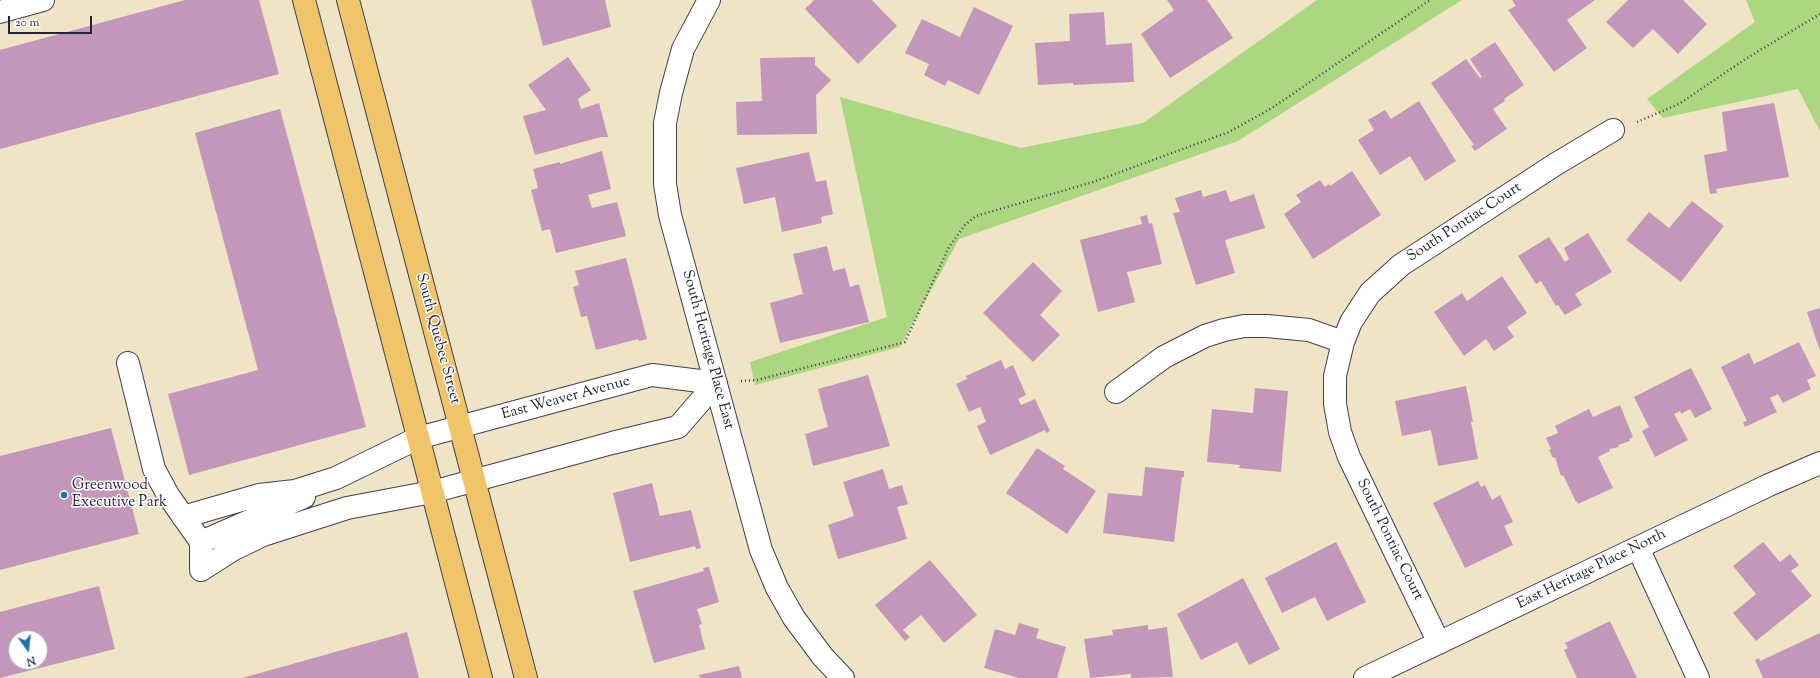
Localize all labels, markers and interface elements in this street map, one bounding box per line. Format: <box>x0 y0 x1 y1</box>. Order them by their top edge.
scale bar <box>10 8 94 34</box>
text: 20 m <box>15 14 39 32</box>
street label: South Pontiac Court <box>1404 179 1526 267</box>
street label: South Heritage Place East <box>677 268 737 432</box>
street label: South Quebec Street <box>411 272 463 406</box>
street label: East Weaver Avenue <box>500 373 632 425</box>
street label: South Pontiac Court <box>1352 476 1426 604</box>
place label: Greenwood Executive Park <box>72 477 167 512</box>
marker: Greenwood Executive Park <box>59 490 69 500</box>
street label: East Heritage Place North <box>1514 526 1670 614</box>
north arrow <box>8 630 48 670</box>
text: N <box>25 652 37 669</box>

